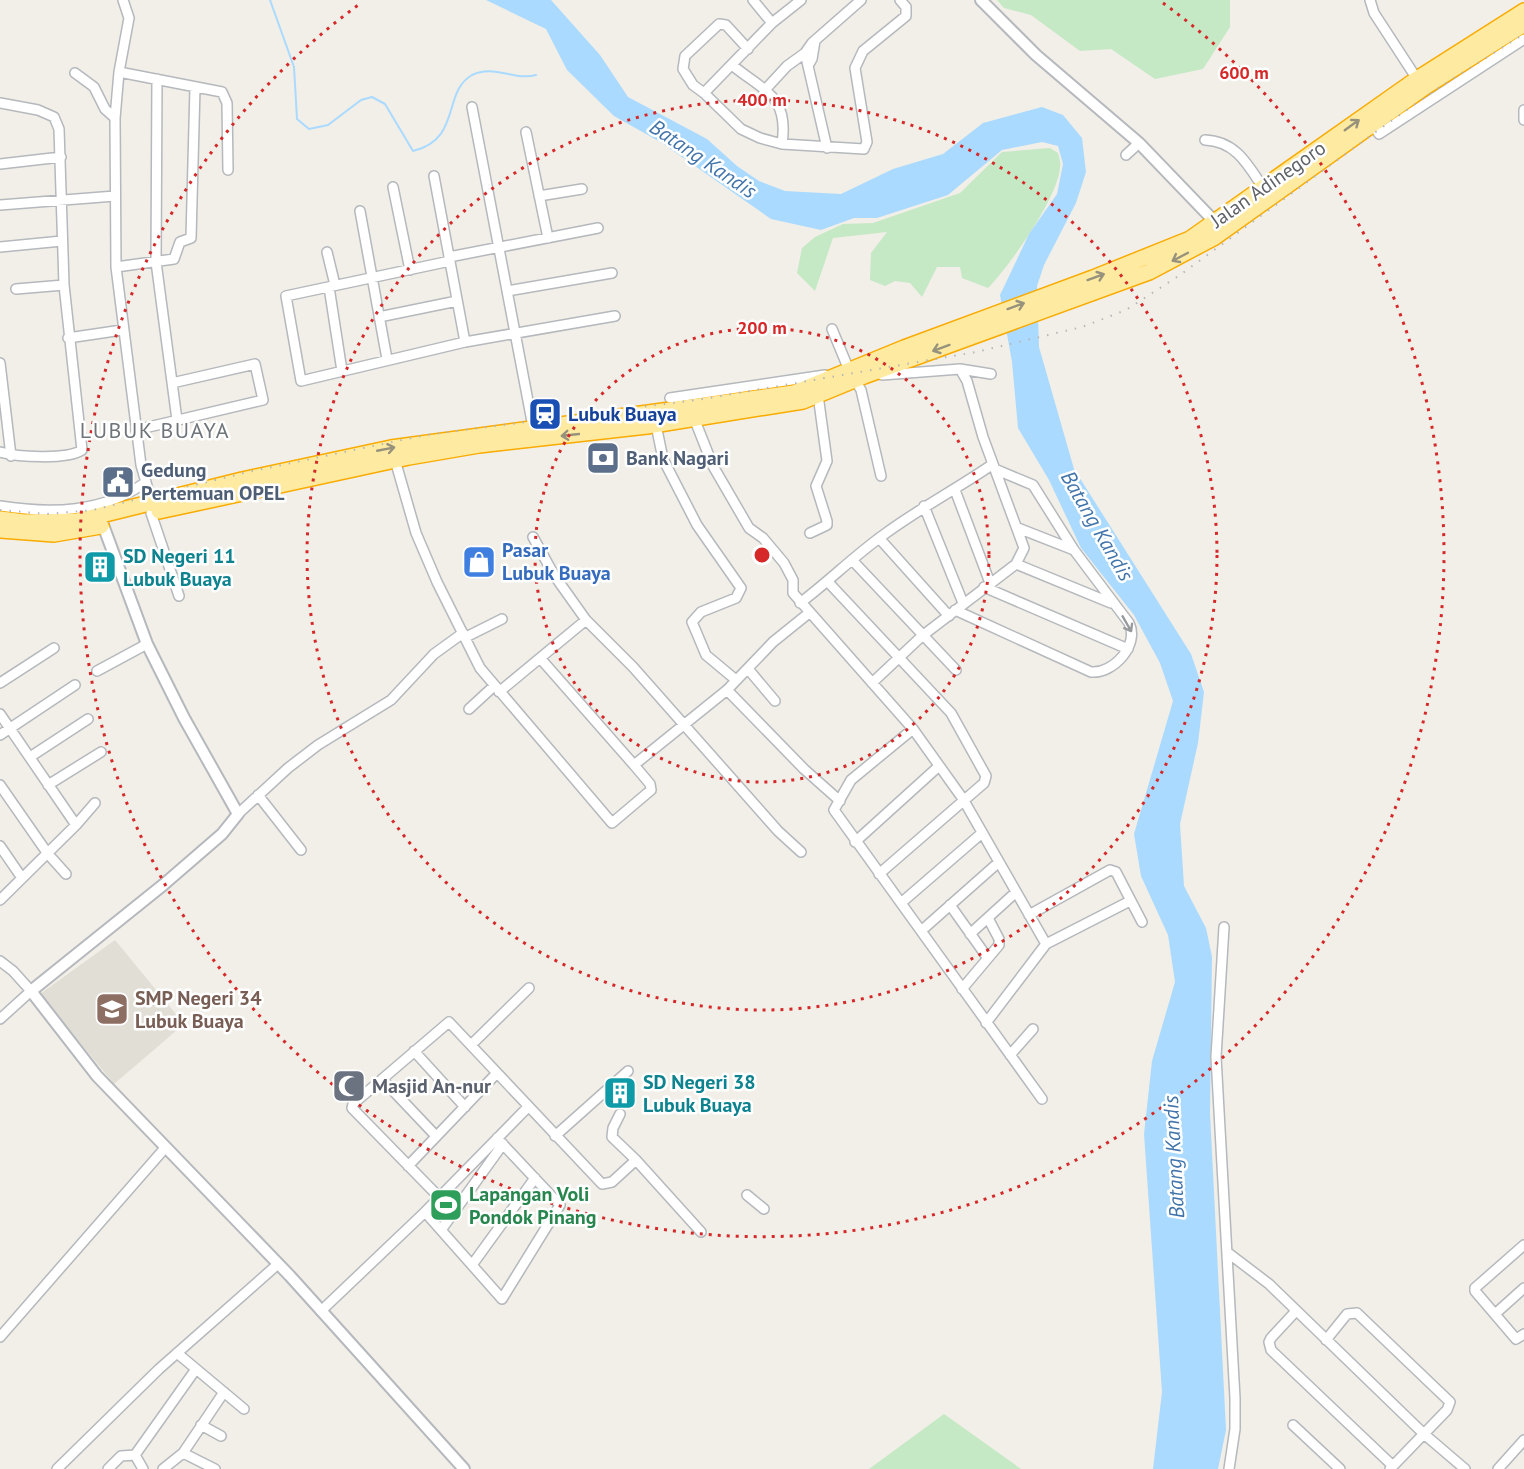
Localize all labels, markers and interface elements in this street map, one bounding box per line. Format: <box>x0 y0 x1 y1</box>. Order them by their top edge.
text: 600 m <box>1219 61 1269 84</box>
text: 400 m <box>737 88 787 111</box>
water label: Batang Kandis <box>645 113 762 205</box>
one-way arrow <box>1344 119 1360 131</box>
street label: Jalan Adinegoro <box>1205 135 1331 234</box>
one-way arrow <box>1172 252 1190 263</box>
one-way arrow <box>1086 271 1105 282</box>
one-way arrow <box>1006 299 1025 310</box>
text: 200 m <box>737 316 787 339</box>
one-way arrow <box>932 343 951 354</box>
station icon: Lubuk Buaya <box>527 396 563 432</box>
place label: Lubuk Buaya <box>568 401 677 427</box>
district label: LUBUK BUAYA <box>80 416 230 444</box>
one-way arrow <box>560 430 580 441</box>
bank icon: Bank Nagari <box>585 440 621 476</box>
one-way arrow <box>376 443 395 454</box>
place label: Bank Nagari <box>626 445 729 471</box>
place label: Gedung Pertemuan OPEL <box>141 457 285 506</box>
public building icon: Gedung Pertemuan OPEL <box>100 464 136 500</box>
water label: Batang Kandis <box>1055 466 1140 586</box>
place label: Pasar Lubuk Buaya <box>502 537 611 586</box>
place label: SD Negeri 11 Lubuk Buaya <box>123 543 236 592</box>
shop icon: Pasar Lubuk Buaya <box>461 544 497 580</box>
centre of rings <box>752 545 772 565</box>
building icon: SD Negeri 11 Lubuk Buaya <box>82 549 118 585</box>
one-way arrow <box>1121 616 1134 633</box>
place label: SMP Negeri 34 Lubuk Buaya <box>135 985 262 1034</box>
school or university icon: SMP Negeri 34 Lubuk Buaya <box>94 991 130 1027</box>
mosque icon: Masjid An-nur <box>331 1068 367 1104</box>
place label: SD Negeri 38 Lubuk Buaya <box>643 1069 756 1118</box>
place label: Masjid An-nur <box>372 1073 491 1099</box>
building icon: SD Negeri 38 Lubuk Buaya <box>602 1075 638 1111</box>
water label: Batang Kandis <box>1157 1094 1190 1219</box>
place label: Lapangan Voli Pondok Pinang <box>469 1181 596 1230</box>
sports icon: Lapangan Voli Pondok Pinang <box>428 1187 464 1223</box>

